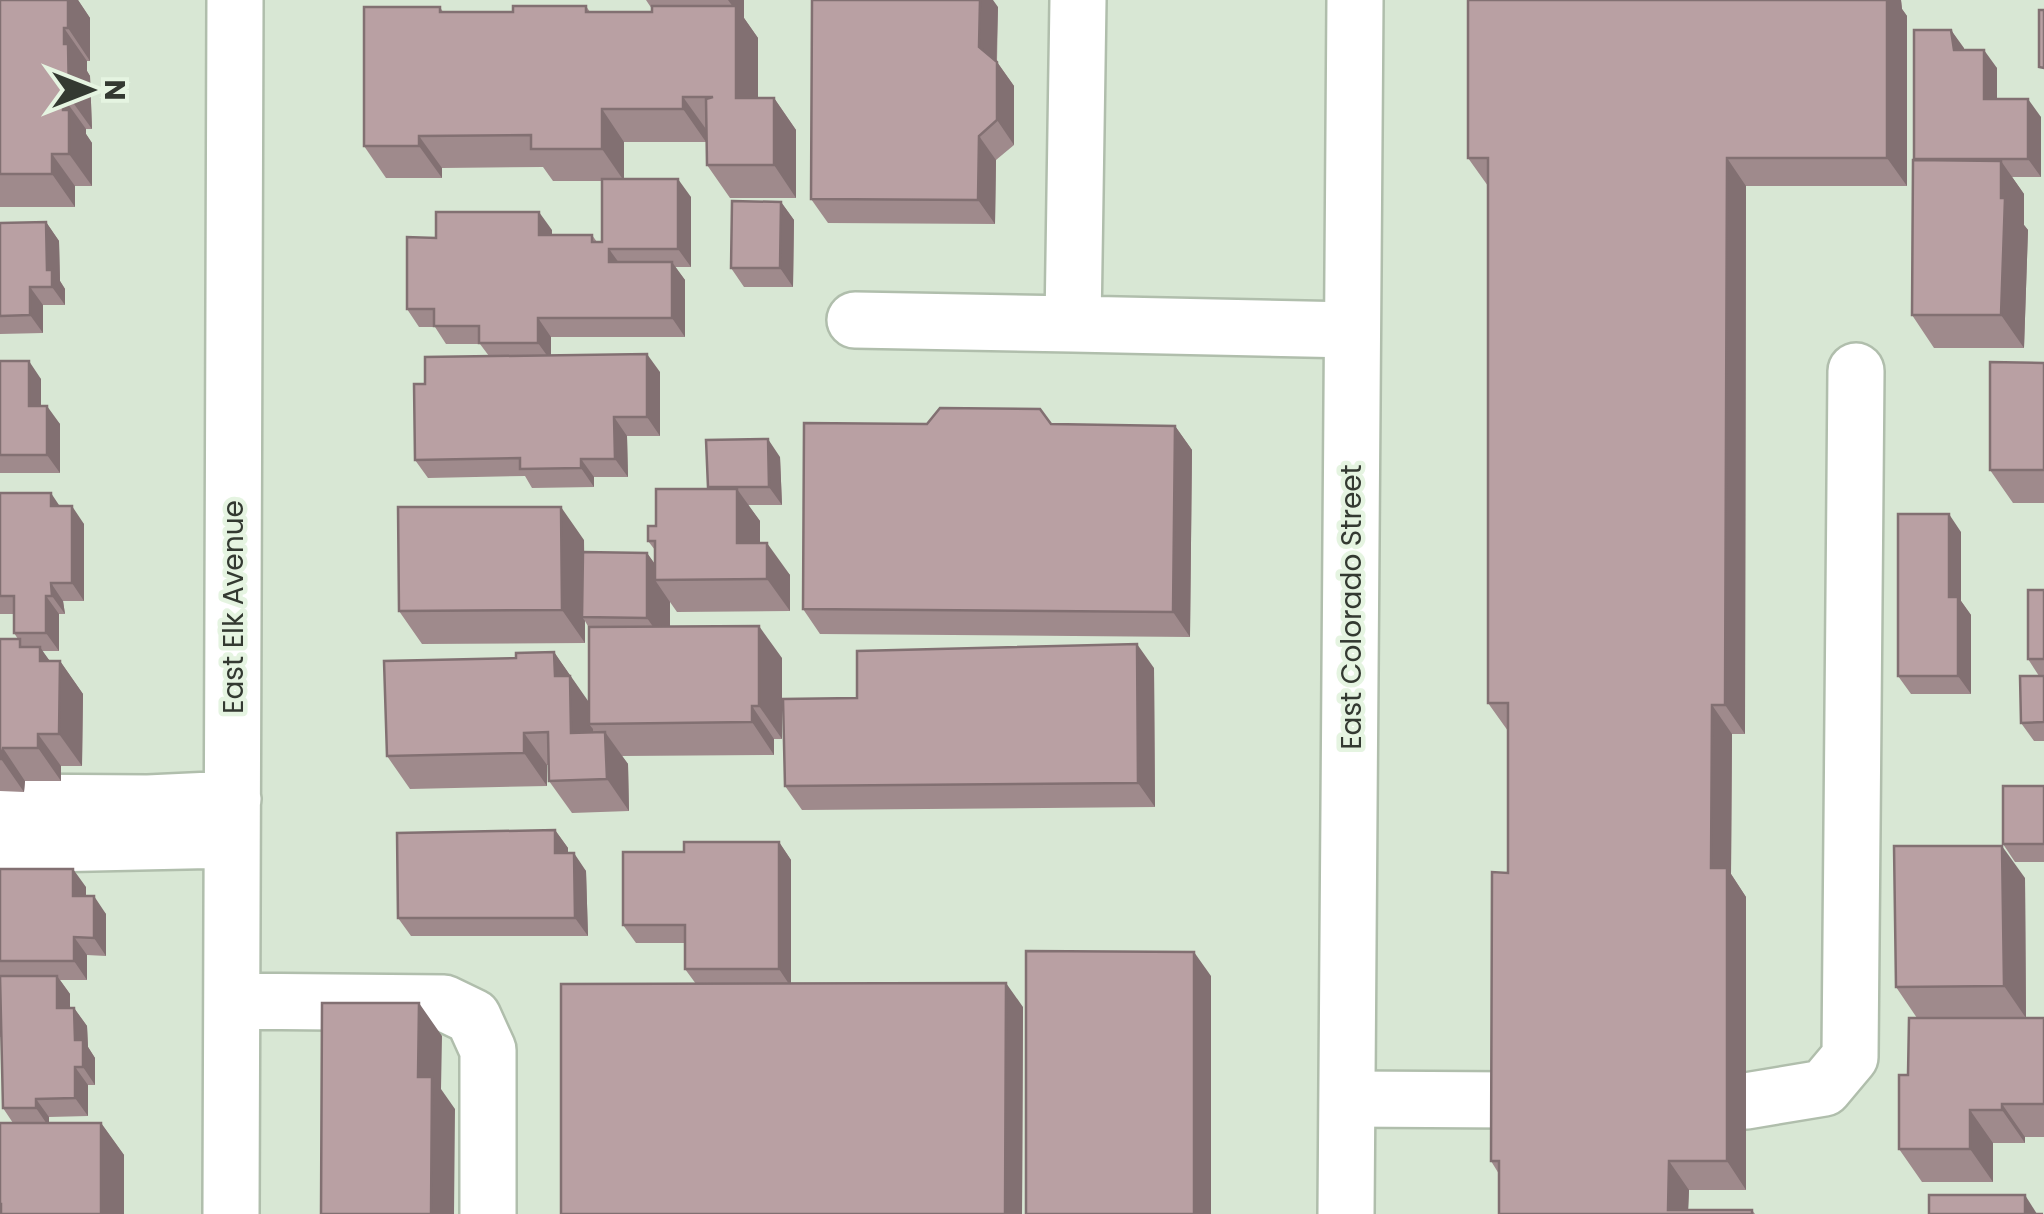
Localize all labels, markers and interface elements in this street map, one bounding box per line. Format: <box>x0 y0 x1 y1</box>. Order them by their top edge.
north arrow <box>40 40 140 140</box>
text: N <box>95 79 134 101</box>
street label: East Colorado Street <box>1332 464 1371 750</box>
street label: East Elk Avenue <box>214 500 253 714</box>

